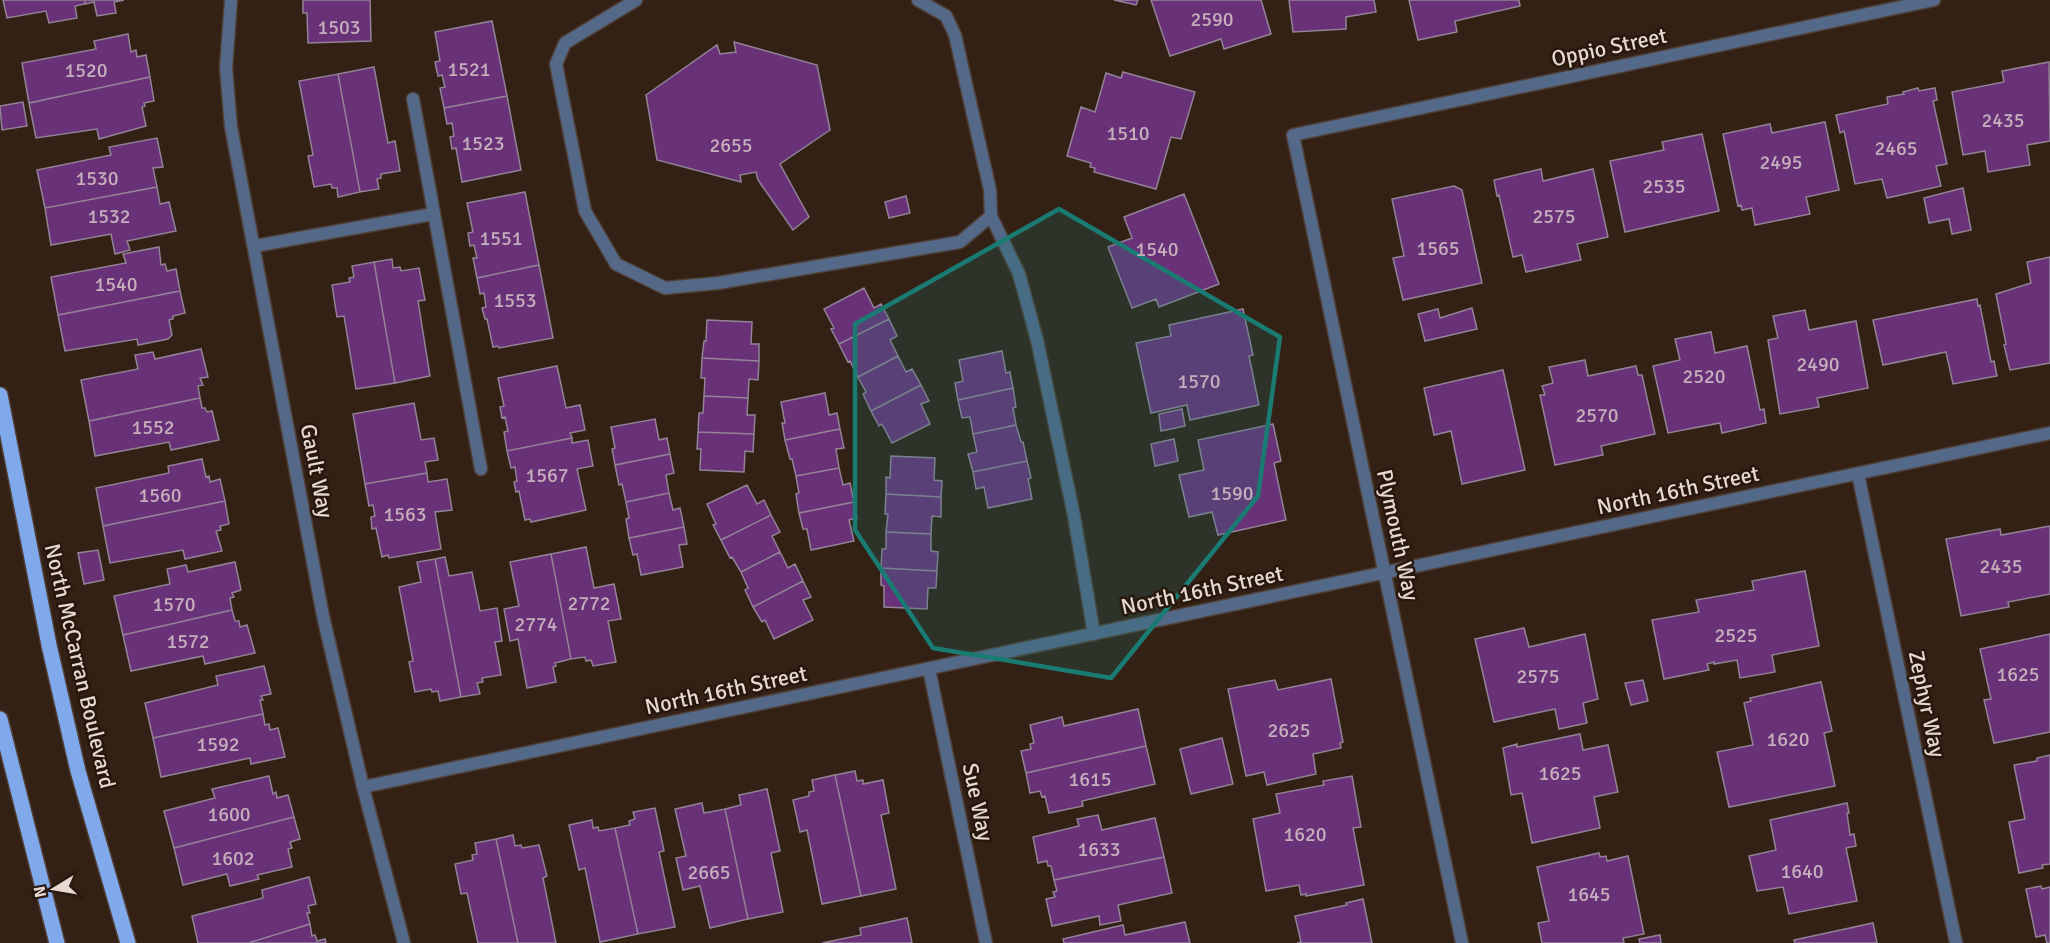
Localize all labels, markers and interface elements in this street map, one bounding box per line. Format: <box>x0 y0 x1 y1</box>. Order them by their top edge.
house number: 2590 <box>1190 7 1234 32</box>
house number: 1503 <box>317 15 361 40</box>
street label: Oppio Street <box>1549 22 1669 72</box>
house number: 1521 <box>447 57 491 82</box>
house number: 1520 <box>64 58 108 83</box>
house number: 2435 <box>1981 108 2025 133</box>
house number: 1510 <box>1106 121 1150 146</box>
house number: 1523 <box>461 131 505 156</box>
house number: 2655 <box>709 133 753 158</box>
house number: 2465 <box>1874 136 1918 161</box>
house number: 2495 <box>1759 150 1803 175</box>
house number: 1530 <box>75 166 119 191</box>
house number: 2535 <box>1642 174 1686 199</box>
house number: 1532 <box>87 204 131 229</box>
house number: 2575 <box>1532 204 1576 229</box>
house number: 1551 <box>479 226 523 251</box>
house number: 1565 <box>1416 236 1460 261</box>
house number: 1540 <box>1135 237 1179 262</box>
house number: 1540 <box>94 272 138 297</box>
house number: 1553 <box>493 288 537 313</box>
house number: 2490 <box>1796 352 1840 377</box>
house number: 2520 <box>1682 364 1726 389</box>
house number: 1570 <box>1177 369 1221 394</box>
house number: 2570 <box>1575 403 1619 428</box>
house number: 1552 <box>131 415 175 440</box>
street label: Gault Way <box>295 422 339 521</box>
street label: North 16th Street <box>1594 460 1762 520</box>
house number: 1567 <box>525 463 569 488</box>
street label: Plymouth Way <box>1371 467 1425 604</box>
house number: 1590 <box>1210 481 1254 506</box>
house number: 1560 <box>138 483 182 508</box>
house number: 1563 <box>383 502 427 527</box>
street label: North McCarran Boulevard <box>39 541 121 791</box>
house number: 2435 <box>1979 554 2023 579</box>
street label: North 16th Street <box>1118 560 1286 620</box>
house number: 2772 <box>567 591 611 616</box>
house number: 1570 <box>152 592 196 617</box>
house number: 2774 <box>514 612 558 637</box>
house number: 2525 <box>1714 623 1758 648</box>
house number: 1572 <box>166 629 210 654</box>
street label: Zephyr Way <box>1903 648 1952 760</box>
street label: North 16th Street <box>642 660 810 720</box>
house number: 1625 <box>1996 662 2040 687</box>
house number: 2575 <box>1516 664 1560 689</box>
house number: 2625 <box>1267 718 1311 743</box>
house number: 1620 <box>1766 727 1810 752</box>
house number: 1592 <box>196 732 240 757</box>
street label: Sue Way <box>957 761 1000 844</box>
house number: 1625 <box>1538 761 1582 786</box>
house number: 1615 <box>1068 767 1112 792</box>
house number: 1600 <box>207 802 251 827</box>
house number: 1620 <box>1283 822 1327 847</box>
house number: 1633 <box>1077 837 1121 862</box>
house number: 1602 <box>211 846 255 871</box>
north arrow <box>24 859 84 919</box>
house number: 1640 <box>1780 859 1824 884</box>
house number: 2665 <box>687 860 731 885</box>
house number: 1645 <box>1567 882 1611 907</box>
text: N <box>29 884 51 899</box>

